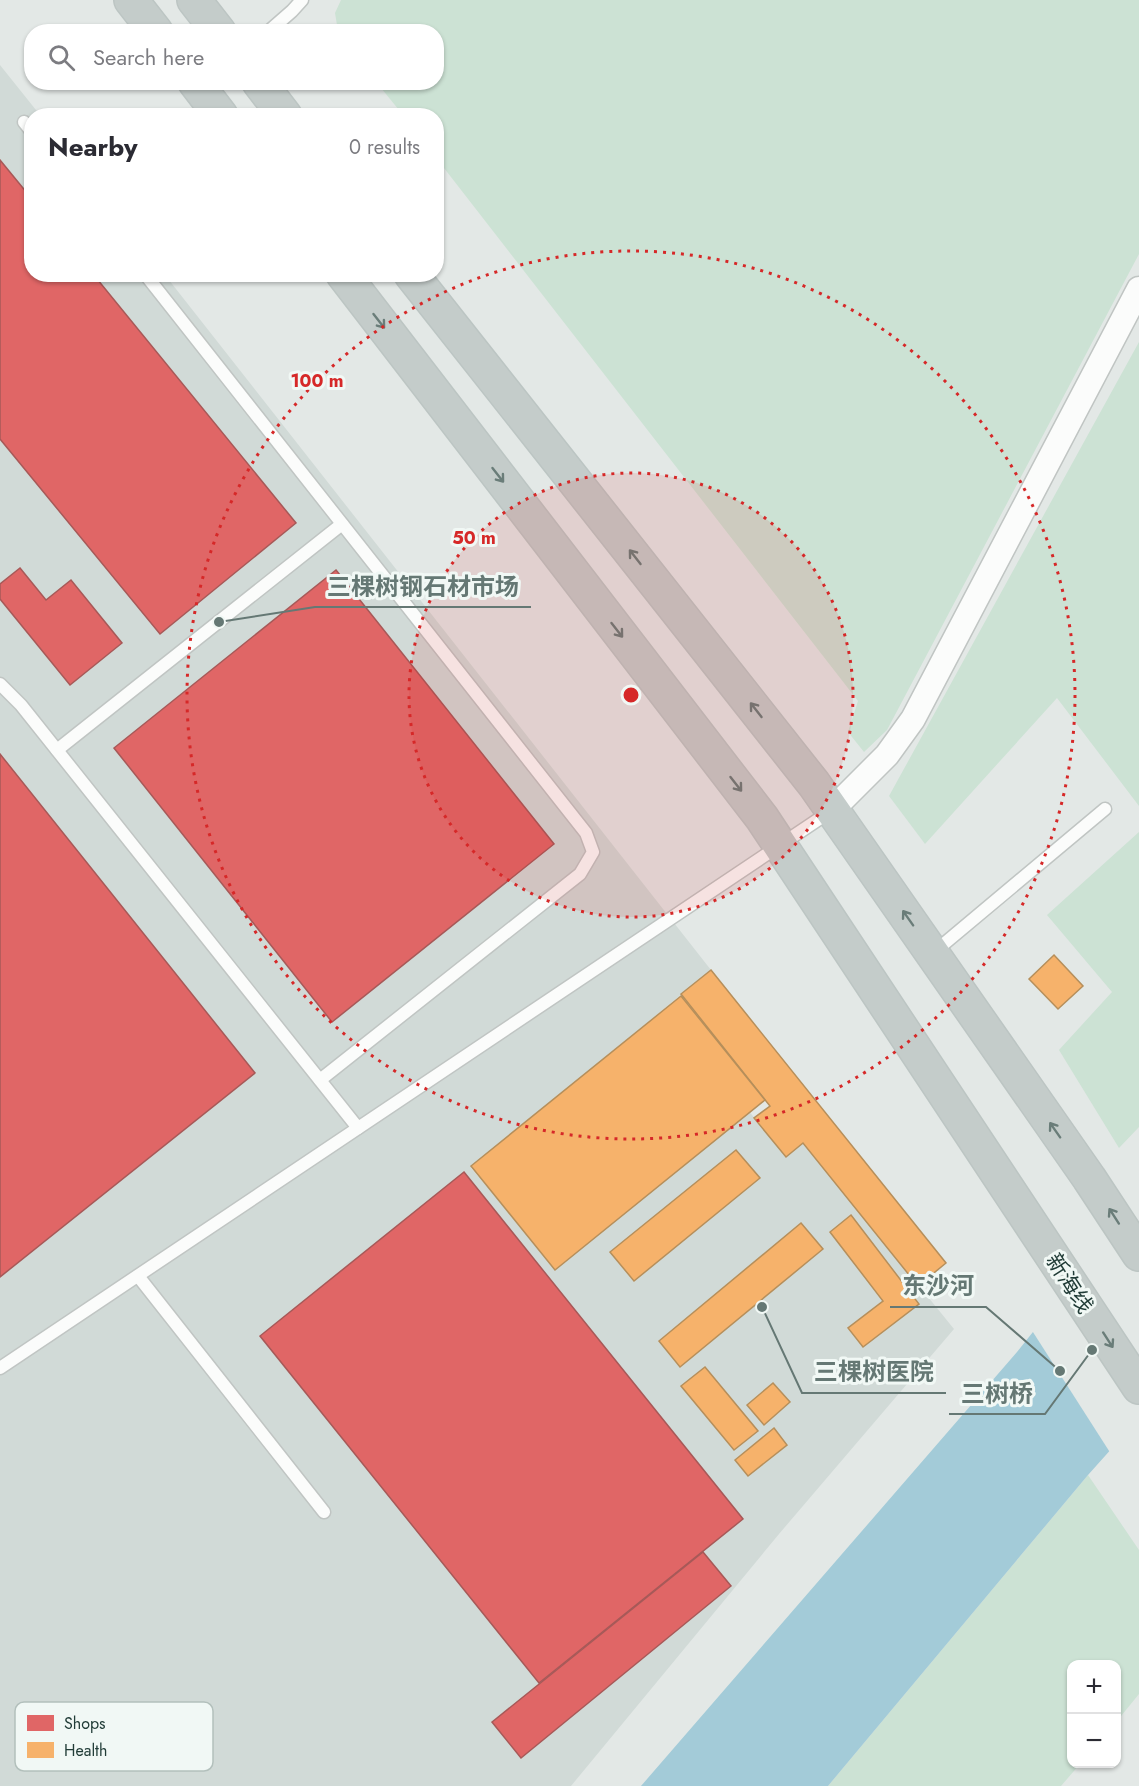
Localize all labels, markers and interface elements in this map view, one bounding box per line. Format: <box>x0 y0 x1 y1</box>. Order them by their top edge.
search box <box>24 24 444 90</box>
icon: search <box>45 41 78 74</box>
text: Search here <box>93 41 204 73</box>
text: Nearby <box>48 128 137 166</box>
text: 0 results <box>349 133 420 162</box>
one-way arrow <box>372 313 385 329</box>
text: 100 m <box>290 368 344 394</box>
one-way arrow <box>492 467 504 483</box>
text: 50 m <box>452 525 496 551</box>
one-way arrow <box>628 549 641 565</box>
callout: 三棵树钢石材市场 <box>315 565 531 607</box>
text: 三棵树钢石材市场 <box>327 569 519 604</box>
one-way arrow <box>611 621 623 637</box>
centre of rings <box>621 685 641 705</box>
one-way arrow <box>749 702 762 718</box>
one-way arrow <box>730 776 743 792</box>
one-way arrow <box>902 911 914 927</box>
one-way arrow <box>1049 1122 1061 1138</box>
one-way arrow <box>1108 1208 1120 1224</box>
street label: 新海线 <box>1039 1247 1101 1319</box>
callout: 东沙河 <box>890 1265 986 1307</box>
text: 东沙河 <box>902 1268 974 1303</box>
one-way arrow <box>1102 1331 1114 1348</box>
callout: 三棵树医院 <box>802 1351 946 1393</box>
text: 三棵树医院 <box>814 1354 934 1389</box>
callout: 三树桥 <box>949 1372 1045 1414</box>
text: 三树桥 <box>961 1376 1033 1411</box>
map controls <box>1067 1660 1121 1768</box>
button: + <box>1067 1660 1121 1714</box>
legend <box>15 1702 213 1771</box>
text: Shops <box>64 1712 105 1735</box>
button: − <box>1067 1714 1121 1768</box>
text: Health <box>64 1739 107 1762</box>

